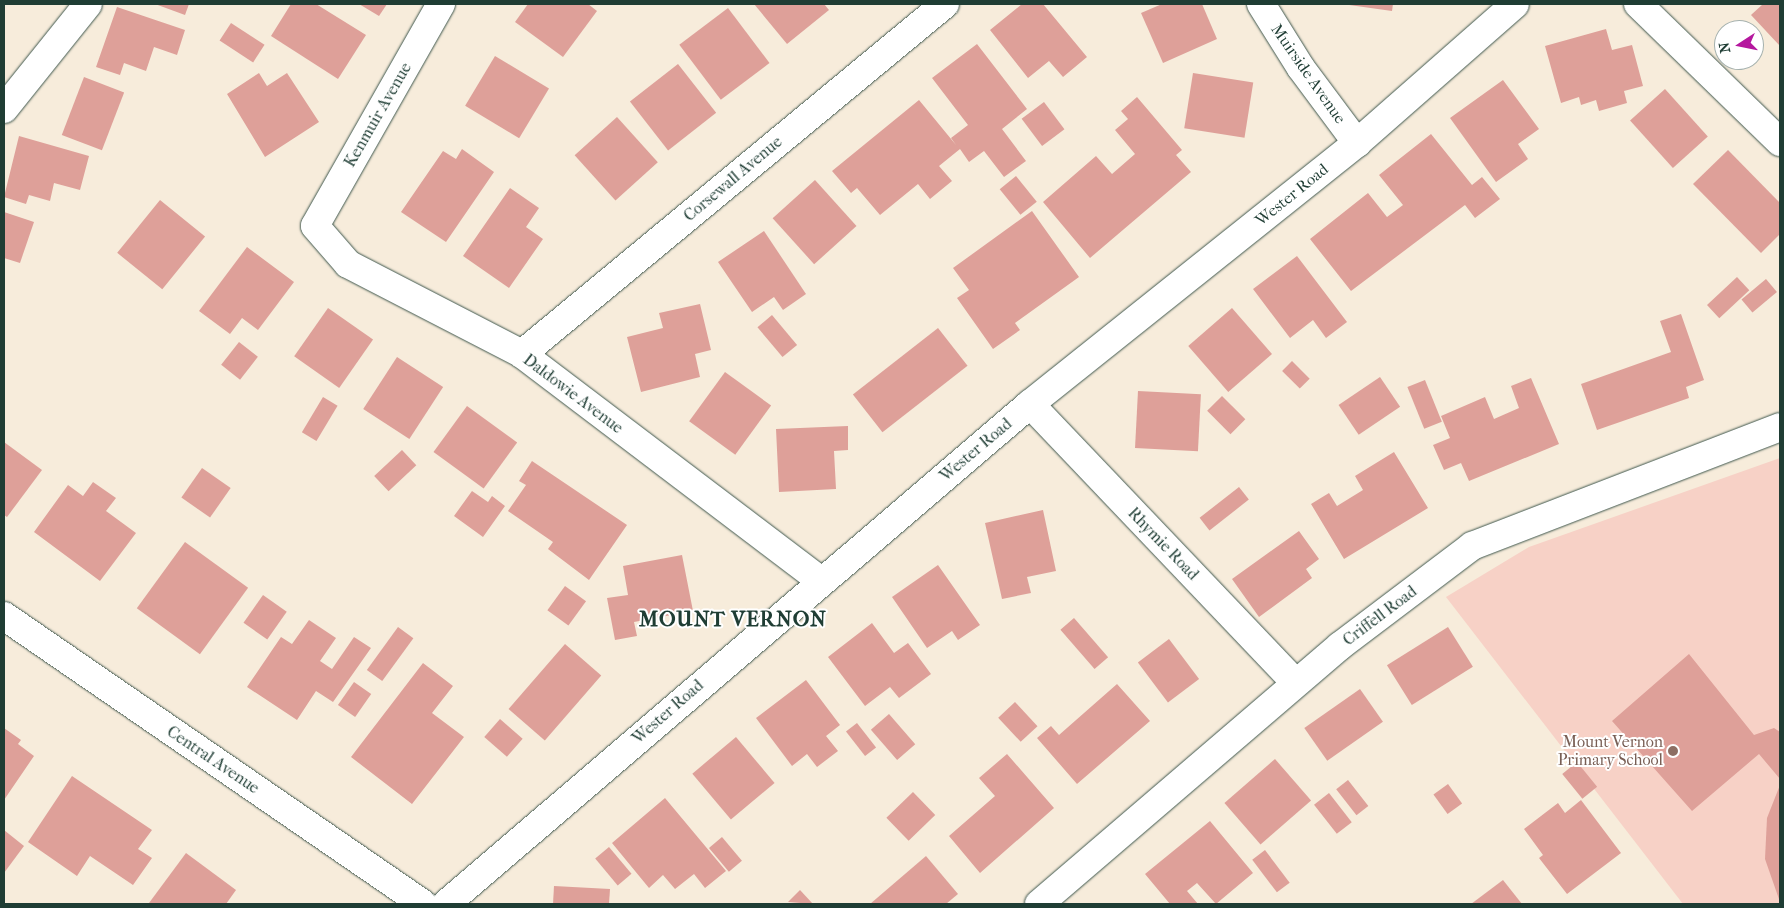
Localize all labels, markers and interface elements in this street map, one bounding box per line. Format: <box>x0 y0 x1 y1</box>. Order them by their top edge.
street label: Muirside Avenue <box>1267 20 1349 128</box>
north arrow <box>1714 20 1764 70</box>
text: N <box>1715 41 1734 55</box>
street label: Kenmuir Avenue <box>340 59 416 171</box>
street label: Corsewall Avenue <box>680 132 786 226</box>
street label: Wester Road <box>1252 160 1332 230</box>
street label: Daldowie Avenue <box>519 350 627 438</box>
street label: Wester Road <box>936 414 1016 486</box>
street label: Rhymie Road <box>1124 504 1202 584</box>
street label: Criffell Road <box>1339 582 1421 650</box>
district label: MOUNT VERNON <box>638 606 828 632</box>
street label: Wester Road <box>629 676 707 748</box>
street label: Central Avenue <box>163 722 263 798</box>
place label: Mount Vernon Primary School <box>1558 732 1663 770</box>
marker: Mount Vernon Primary School <box>1667 745 1679 757</box>

